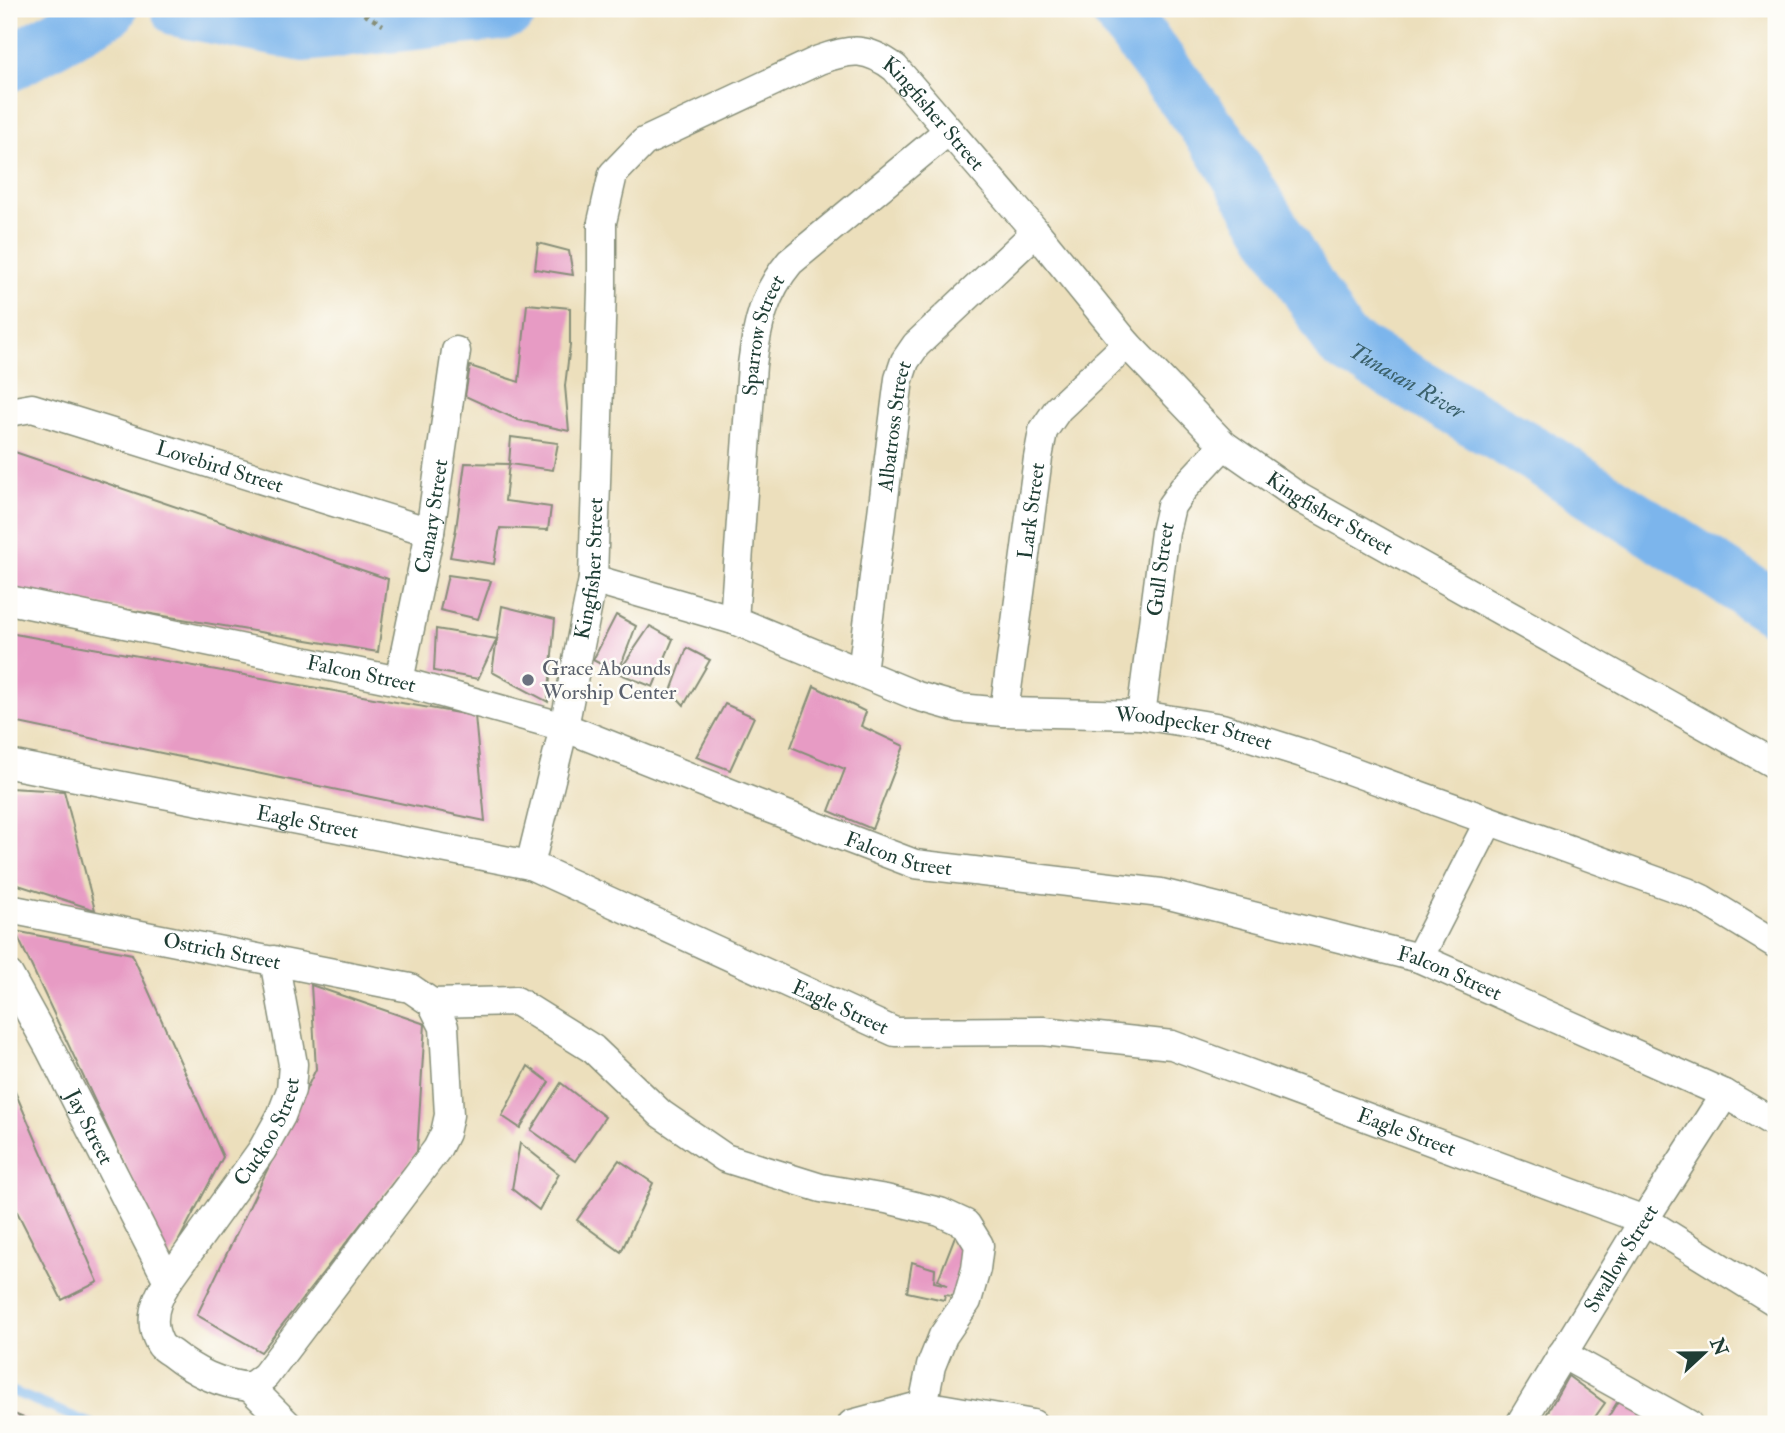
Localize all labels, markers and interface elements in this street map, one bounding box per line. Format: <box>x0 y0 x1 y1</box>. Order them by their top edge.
street label: Kingfisher Street <box>877 50 990 177</box>
street label: Sparrow Street <box>737 269 791 397</box>
water label: Tunasan River <box>1344 336 1472 427</box>
street label: Albatross Street <box>872 357 918 494</box>
street label: Lovebird Street <box>153 434 287 500</box>
street label: Canary Street <box>409 457 454 576</box>
street label: Lark Street <box>1012 461 1051 561</box>
street label: Kingfisher Street <box>1261 466 1398 562</box>
street label: Kingfisher Street <box>568 497 610 642</box>
street label: Gull Street <box>1141 520 1181 618</box>
street label: Falcon Street <box>304 649 419 699</box>
place label: Grace Abounds Worship Center <box>541 655 677 706</box>
marker: Grace Abounds Worship Center <box>520 672 536 688</box>
street label: Woodpecker Street <box>1114 701 1275 757</box>
street label: Eagle Street <box>254 799 361 845</box>
street label: Falcon Street <box>841 826 954 882</box>
street label: Ostrich Street <box>161 927 283 976</box>
street label: Falcon Street <box>1395 940 1506 1007</box>
street label: Eagle Street <box>788 974 893 1041</box>
street label: Cuckoo Street <box>228 1077 306 1191</box>
street label: Jay Street <box>58 1084 120 1169</box>
street label: Eagle Street <box>1353 1102 1460 1163</box>
street label: Swallow Street <box>1578 1199 1665 1318</box>
north arrow <box>1670 1318 1740 1388</box>
text: N <box>1704 1334 1734 1360</box>

